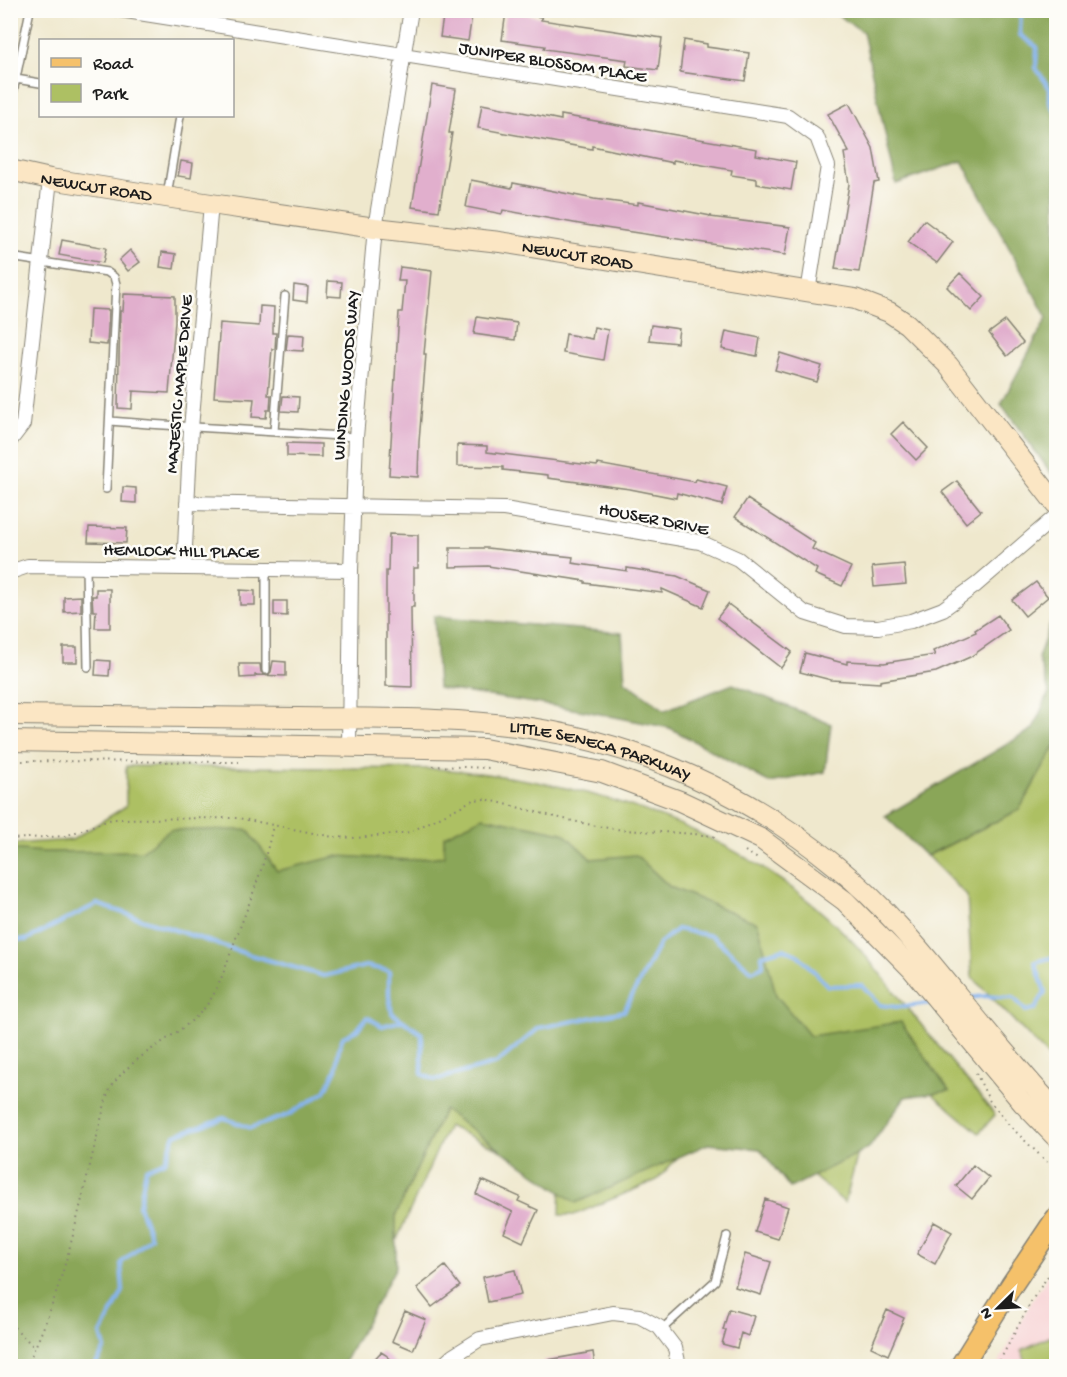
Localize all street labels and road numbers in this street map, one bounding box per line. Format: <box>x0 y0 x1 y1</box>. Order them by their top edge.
street label: JUNIPER BLOSSOM PLACE <box>457 38 649 89</box>
street label: NEWCUT ROAD <box>38 169 153 208</box>
street label: NEWCUT ROAD <box>520 238 635 276</box>
street label: WINDING WOODS WAY <box>330 289 365 461</box>
street label: MAJESTIC MAPLE DRIVE <box>162 293 199 474</box>
street label: HOUSER DRIVE <box>597 500 711 542</box>
street label: HEMLOCK HILL PLACE <box>103 541 260 564</box>
street label: LITTLE SENECA PARKWAY <box>508 717 694 787</box>

